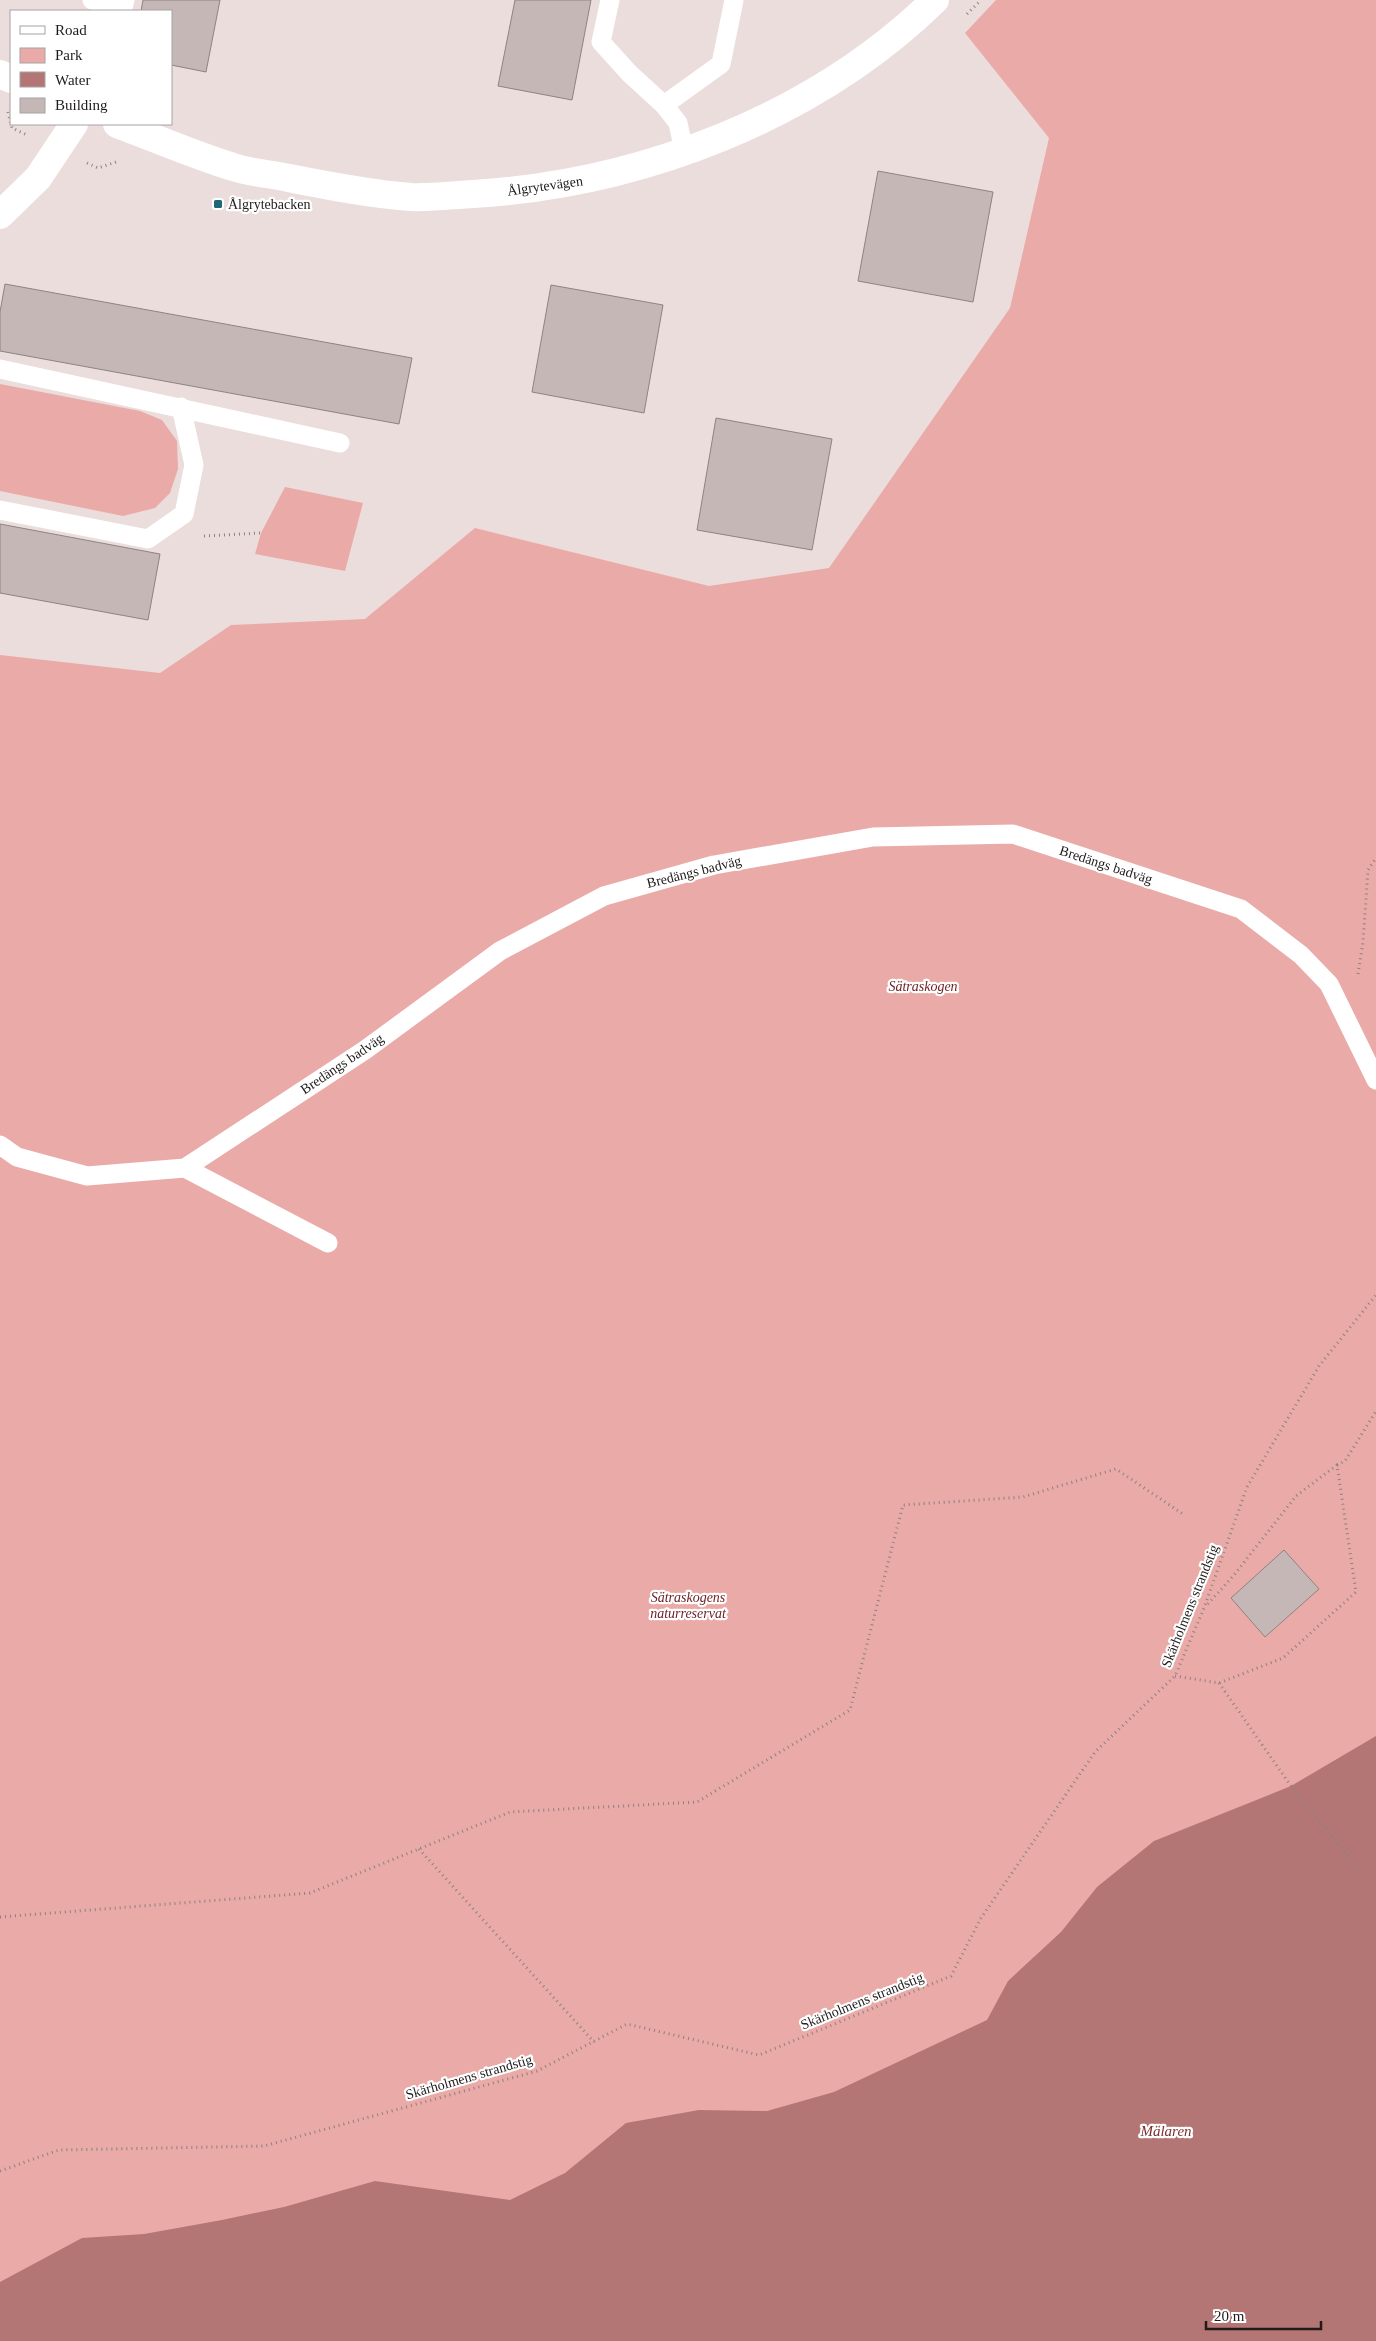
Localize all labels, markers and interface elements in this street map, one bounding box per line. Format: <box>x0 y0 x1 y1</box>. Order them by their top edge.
legend <box>10 10 172 125</box>
text: Road <box>55 22 87 38</box>
text: Park <box>55 47 83 63</box>
text: Water <box>55 72 90 88</box>
text: Building <box>55 97 108 113</box>
street label: Ålgrytevägen <box>506 173 584 199</box>
place label: Ålgrytebacken <box>228 197 310 212</box>
marker: Ålgrytebacken <box>212 198 224 210</box>
street label: Bredängs badväg <box>1058 843 1154 887</box>
street label: Bredängs badväg <box>645 853 743 891</box>
park label: Sätraskogen <box>888 979 958 994</box>
street label: Bredängs badväg <box>298 1031 386 1097</box>
street label: Skärholmens strandstig <box>1159 1542 1221 1670</box>
park label: Sätraskogens naturreservat <box>650 1590 727 1621</box>
street label: Skärholmens strandstig <box>798 1970 926 2032</box>
street label: Skärholmens strandstig <box>404 2052 534 2102</box>
water label: Mälaren <box>1139 2123 1192 2139</box>
scale bar <box>1206 2298 1321 2330</box>
text: 20 m <box>1214 2308 1245 2324</box>

